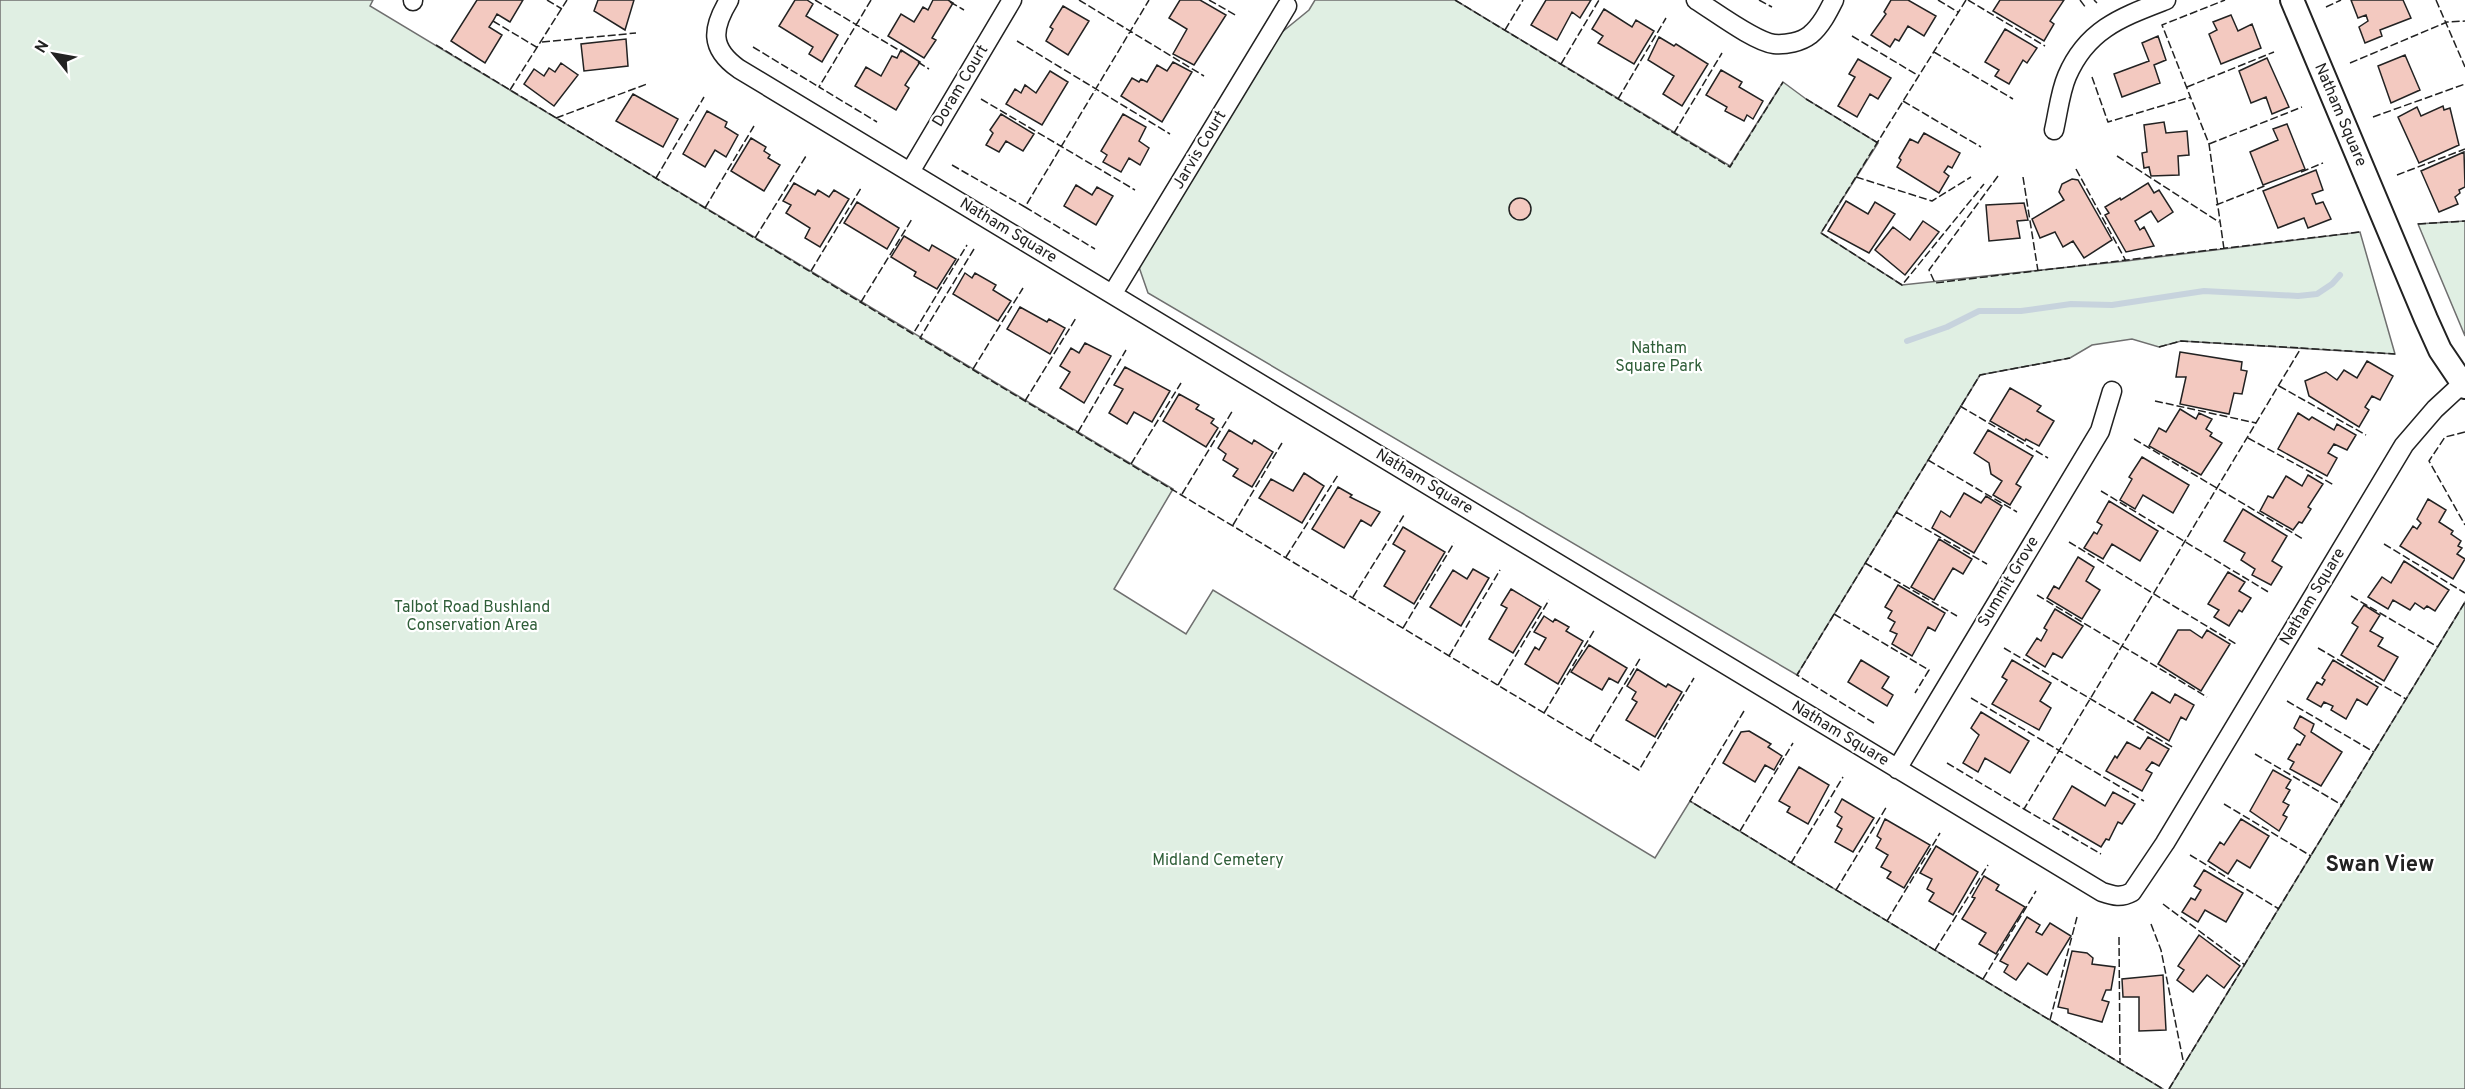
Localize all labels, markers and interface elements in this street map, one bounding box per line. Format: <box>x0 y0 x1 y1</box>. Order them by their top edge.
north arrow <box>24 24 84 84</box>
text: N <box>31 37 54 57</box>
street label: Doram Court <box>929 41 993 131</box>
street label: Natham Square <box>2309 60 2371 170</box>
street label: Jarvis Court <box>1169 107 1231 193</box>
street label: Natham Square <box>956 194 1060 268</box>
park label: Natham Square Park <box>1615 339 1703 377</box>
street label: Natham Square <box>1372 445 1476 519</box>
street label: Summit Grove <box>1974 533 2044 631</box>
street label: Natham Square <box>2276 545 2350 649</box>
park label: Talbot Road Bushland Conservation Area <box>394 598 550 636</box>
street label: Natham Square <box>1788 697 1892 771</box>
park label: Midland Cemetery <box>1152 851 1284 871</box>
district label: Swan View <box>2326 852 2434 879</box>

